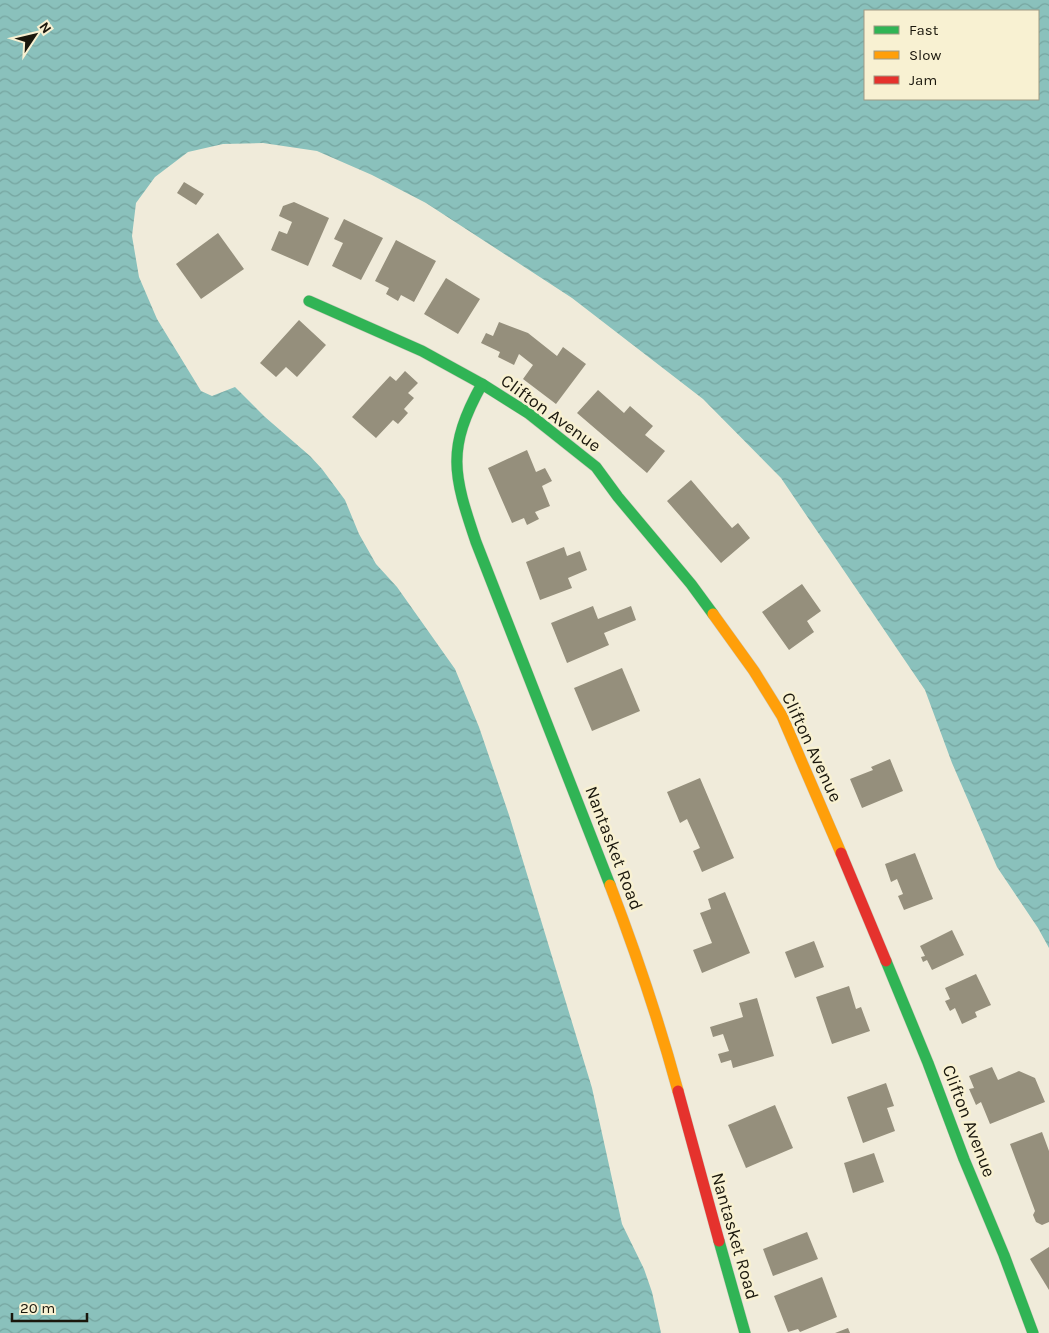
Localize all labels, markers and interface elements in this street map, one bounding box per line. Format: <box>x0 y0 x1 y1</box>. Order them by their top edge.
north arrow <box>10 10 60 60</box>
legend <box>864 10 1039 100</box>
text: N <box>35 19 55 37</box>
text: Fast <box>909 21 939 39</box>
text: Slow <box>909 46 941 64</box>
text: Jam <box>909 71 937 89</box>
street label: Clifton Avenue <box>497 369 605 457</box>
street label: Clifton Avenue <box>777 689 847 805</box>
street label: Nantasket Road <box>580 783 648 913</box>
street label: Clifton Avenue <box>937 1062 1001 1180</box>
street label: Nantasket Road <box>706 1170 764 1302</box>
scale bar <box>12 1290 88 1322</box>
text: 20 m <box>20 1299 55 1317</box>

